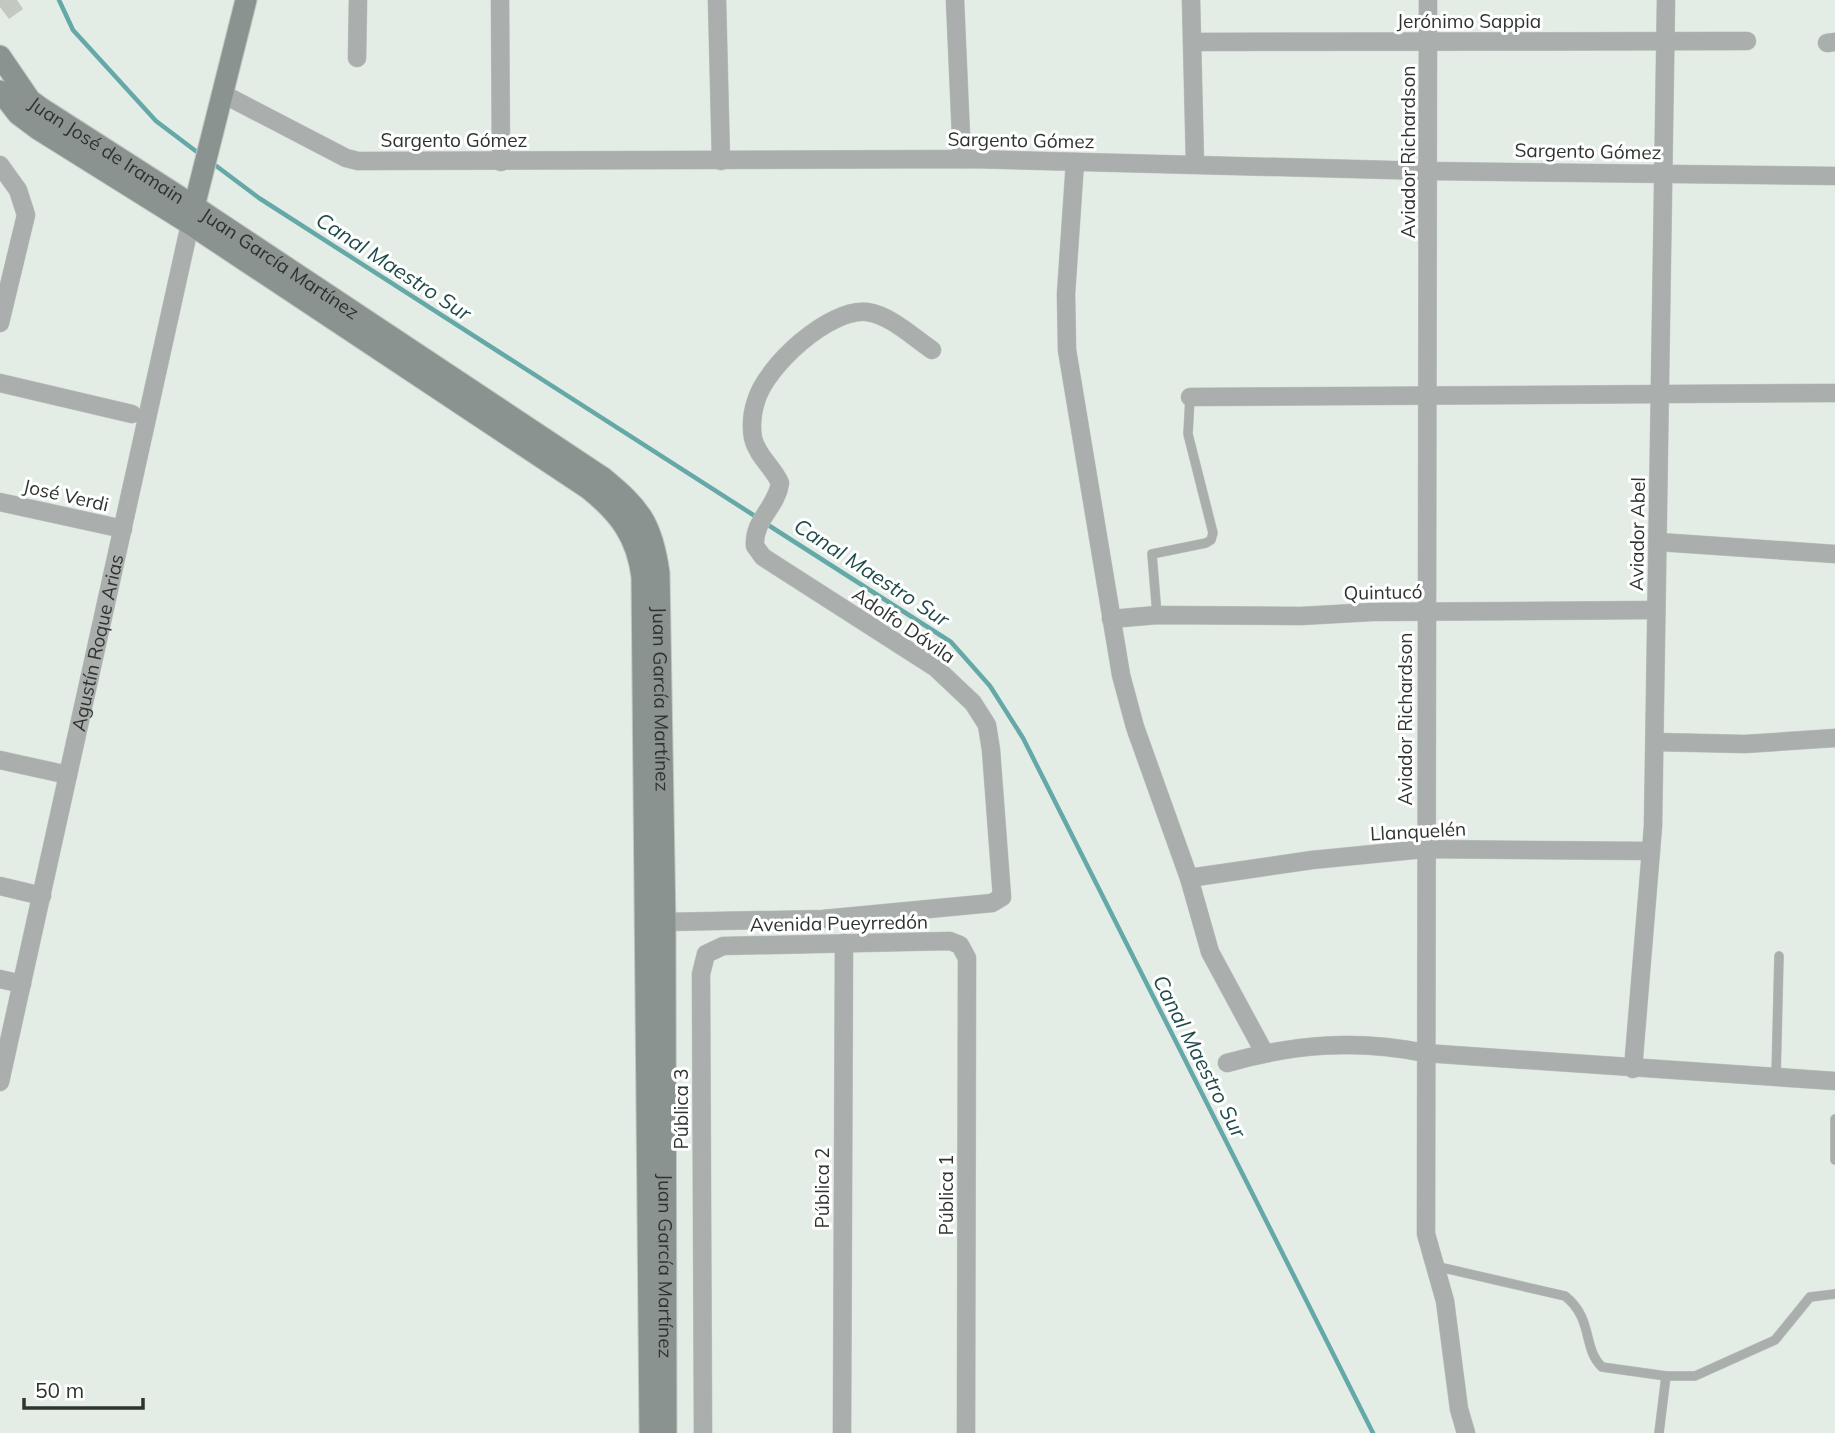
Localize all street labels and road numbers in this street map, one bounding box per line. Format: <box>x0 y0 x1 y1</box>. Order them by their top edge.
street label: Jerónimo Sappia <box>1397 9 1541 33</box>
street label: Aviador Richardson <box>1396 66 1420 238</box>
street label: Juan José de Iramain <box>24 91 189 209</box>
street label: Sargento Gómez <box>947 127 1095 153</box>
street label: Sargento Gómez <box>381 128 528 152</box>
street label: Sargento Gómez <box>1514 138 1662 164</box>
street label: Juan García Martínez <box>197 202 364 324</box>
street label: José Verdi <box>21 474 111 516</box>
street label: Aviador Abel <box>1624 477 1650 591</box>
street label: Agustín Roque Arias <box>66 552 129 733</box>
street label: Quintucó <box>1343 579 1423 605</box>
street label: Adolfo Dávila <box>848 582 960 668</box>
street label: Juan García Martínez <box>648 606 675 792</box>
street label: Aviador Richardson <box>1393 633 1417 805</box>
street label: Llanquelén <box>1369 817 1467 845</box>
street label: Avenida Pueyrredón <box>750 909 928 937</box>
street label: Pública 3 <box>669 1069 693 1149</box>
street label: Pública 2 <box>810 1148 834 1228</box>
street label: Pública 1 <box>934 1155 958 1235</box>
street label: Juan García Martínez <box>653 1174 678 1359</box>

